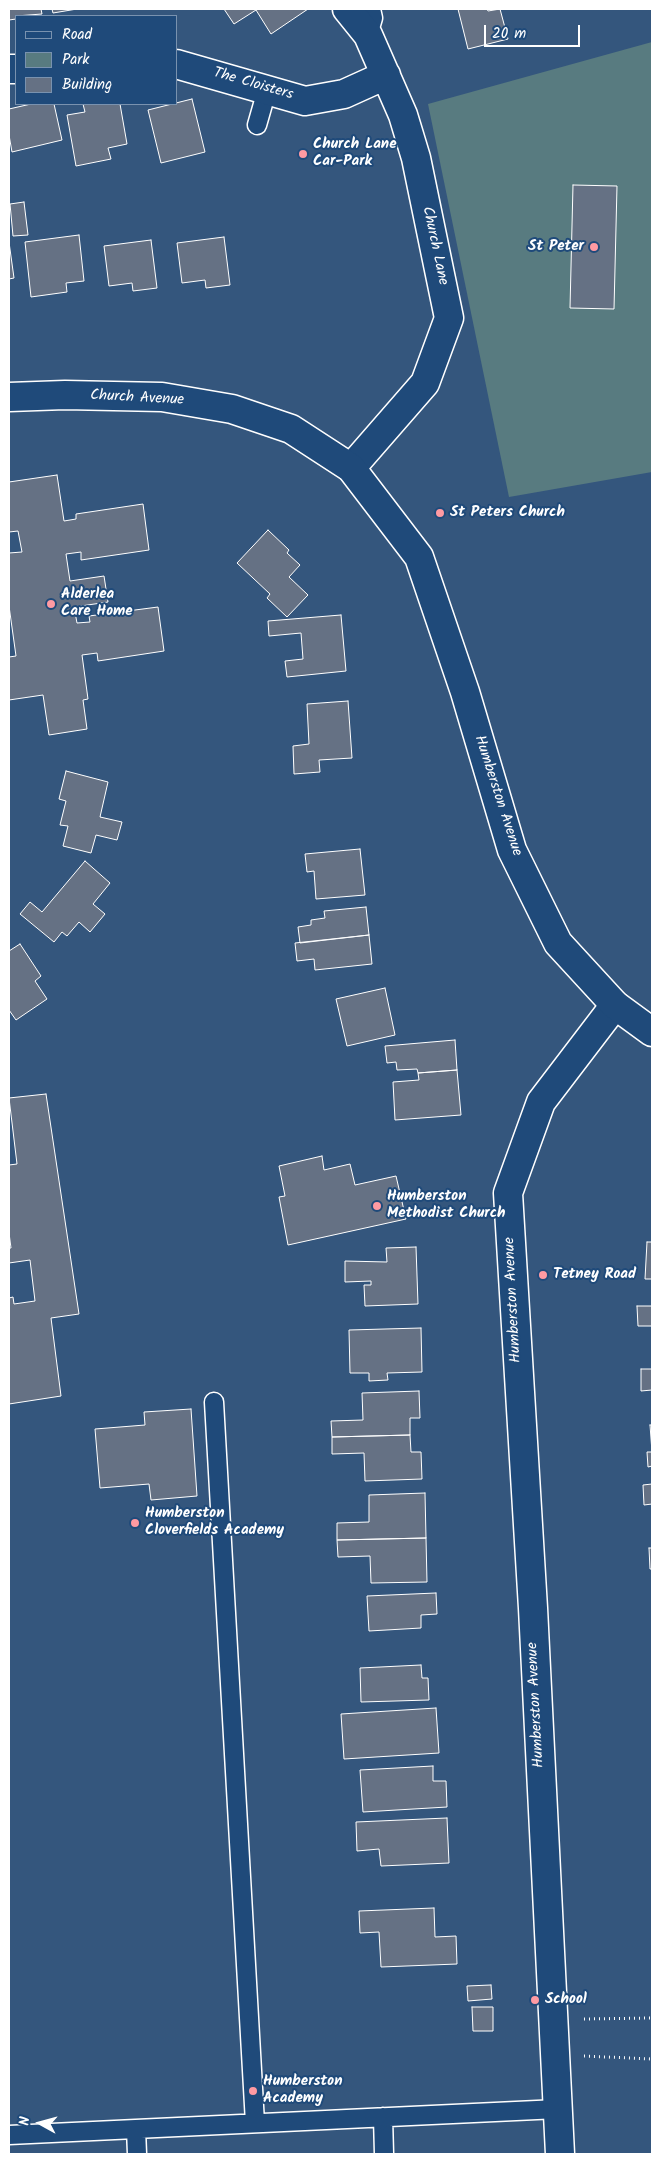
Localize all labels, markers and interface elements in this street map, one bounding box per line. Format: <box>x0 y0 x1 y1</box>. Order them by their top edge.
legend <box>15 15 178 105</box>
scale bar <box>486 15 582 47</box>
text: 20 m <box>492 22 526 46</box>
text: Road <box>62 23 92 47</box>
text: Park <box>62 48 89 72</box>
street label: The Cloisters <box>211 65 295 105</box>
text: Building <box>62 73 112 97</box>
place label: Church Lane Car-Park <box>313 136 396 171</box>
marker: Church Lane Car-Park <box>297 148 309 160</box>
street label: Church Lane <box>417 205 451 287</box>
place label: St Peter <box>528 238 584 256</box>
marker: St Peter <box>588 241 600 253</box>
street label: Church Avenue <box>90 388 184 410</box>
place label: St Peters Church <box>450 504 565 522</box>
marker: St Peters Church <box>434 507 446 519</box>
place label: Alderlea Care Home <box>61 586 133 621</box>
marker: Alderlea Care Home <box>45 598 57 610</box>
street label: Humberston Avenue <box>469 733 525 859</box>
place label: Humberston Methodist Church <box>387 1188 505 1223</box>
marker: Humberston Methodist Church <box>371 1200 383 1212</box>
street label: Humberston Avenue <box>502 1237 526 1363</box>
place label: Tetney Road <box>553 1266 636 1284</box>
marker: Tetney Road <box>537 1269 549 1281</box>
place label: Humberston Cloverfields Academy <box>145 1505 284 1540</box>
marker: Humberston Cloverfields Academy <box>129 1517 141 1529</box>
street label: Humberston Avenue <box>525 1642 549 1768</box>
place label: School <box>545 1991 587 2009</box>
marker: School <box>529 1994 541 2006</box>
place label: Humberston Academy <box>263 2073 343 2108</box>
marker: Humberston Academy <box>247 2085 259 2097</box>
north arrow <box>15 2098 65 2148</box>
text: N <box>14 2115 37 2127</box>

